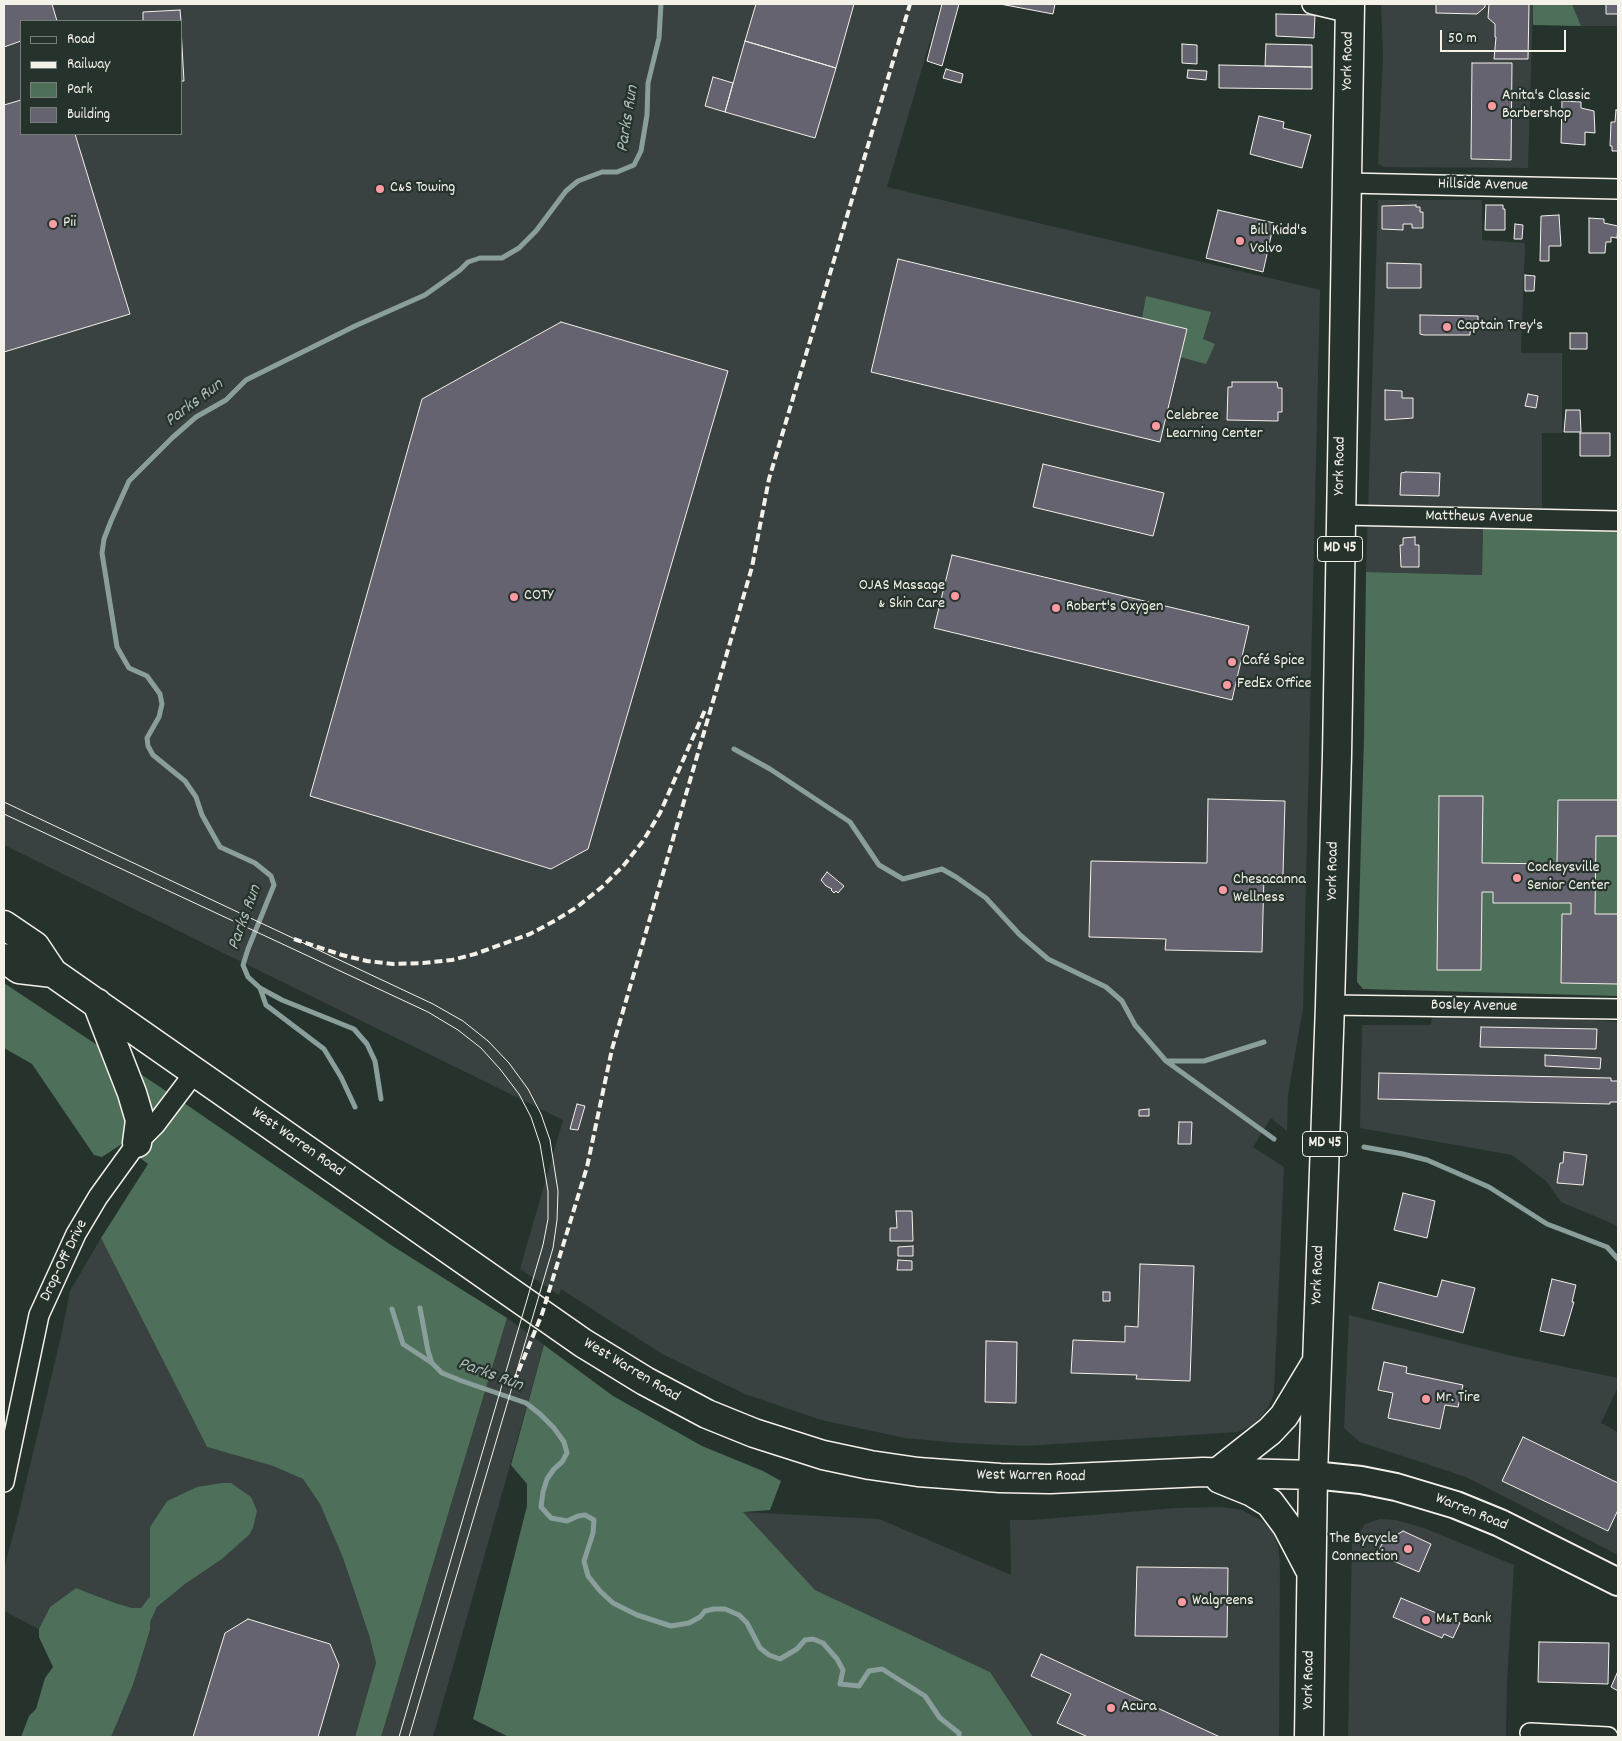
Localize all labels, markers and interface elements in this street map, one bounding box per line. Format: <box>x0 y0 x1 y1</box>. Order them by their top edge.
legend <box>20 20 182 135</box>
scale bar <box>1442 20 1568 52</box>
text: 50 m <box>1448 28 1477 50</box>
text: Road <box>67 29 95 51</box>
street label: York Road <box>1339 31 1359 91</box>
text: Railway <box>67 54 110 76</box>
text: Park <box>67 79 93 101</box>
water label: Parks Run <box>613 84 645 154</box>
place label: Anita's Classic Barbershop <box>1502 87 1590 125</box>
marker: Anita's Classic Barbershop <box>1486 100 1498 112</box>
text: Building <box>67 104 110 126</box>
street label: Hillside Avenue <box>1438 176 1528 196</box>
place label: C&S Towing <box>390 179 455 199</box>
marker: C&S Towing <box>374 183 386 195</box>
place label: Pii <box>63 214 76 234</box>
marker: Pii <box>47 218 59 230</box>
place label: Bill Kidd's Volvo <box>1250 222 1307 260</box>
marker: Bill Kidd's Volvo <box>1234 235 1246 247</box>
place label: Captain Trey's <box>1457 317 1543 337</box>
marker: Captain Trey's <box>1441 321 1453 333</box>
water label: Parks Run <box>162 375 228 433</box>
place label: Celebree Learning Center <box>1166 407 1263 445</box>
marker: Celebree Learning Center <box>1150 420 1162 432</box>
street label: York Road <box>1331 436 1351 496</box>
street label: Matthews Avenue <box>1425 507 1533 529</box>
road number: MD 45 <box>1318 536 1362 562</box>
place label: OJAS Massage & Skin Care <box>859 577 945 615</box>
place label: COTY <box>524 587 553 607</box>
marker: OJAS Massage & Skin Care <box>949 590 961 602</box>
marker: COTY <box>508 591 520 603</box>
place label: Robert's Oxygen <box>1066 598 1163 618</box>
marker: Robert's Oxygen <box>1050 602 1062 614</box>
place label: Café Spice <box>1242 652 1304 672</box>
marker: Café Spice <box>1226 656 1238 668</box>
place label: FedEx Office <box>1237 675 1312 695</box>
marker: FedEx Office <box>1221 679 1233 691</box>
street label: York Road <box>1324 841 1344 901</box>
place label: Cockeysville Senior Center <box>1527 859 1609 897</box>
place label: Chesacanna Wellness <box>1233 871 1306 909</box>
marker: Cockeysville Senior Center <box>1511 872 1523 884</box>
water label: Parks Run <box>224 883 268 953</box>
marker: Chesacanna Wellness <box>1217 884 1229 896</box>
street label: Bosley Avenue <box>1431 997 1517 1017</box>
street label: West Warren Road <box>247 1104 347 1182</box>
road number: MD 45 <box>1302 1132 1348 1156</box>
street label: Drop-Off Drive <box>37 1217 93 1305</box>
street label: York Road <box>1308 1245 1330 1305</box>
street label: West Warren Road <box>579 1335 683 1407</box>
water label: Parks Run <box>455 1354 525 1398</box>
place label: Mr. Tire <box>1436 1389 1480 1409</box>
marker: Mr. Tire <box>1420 1393 1432 1405</box>
street label: West Warren Road <box>976 1466 1086 1488</box>
street label: Warren Road <box>1432 1490 1510 1536</box>
place label: The Bycycle Connection <box>1329 1530 1398 1568</box>
marker: The Bycycle Connection <box>1402 1543 1414 1555</box>
place label: Walgreens <box>1192 1592 1254 1612</box>
marker: Walgreens <box>1176 1596 1188 1608</box>
place label: M&T Bank <box>1436 1610 1492 1630</box>
marker: M&T Bank <box>1420 1614 1432 1626</box>
street label: York Road <box>1300 1650 1320 1710</box>
place label: Acura <box>1121 1698 1157 1718</box>
marker: Acura <box>1105 1702 1117 1714</box>

